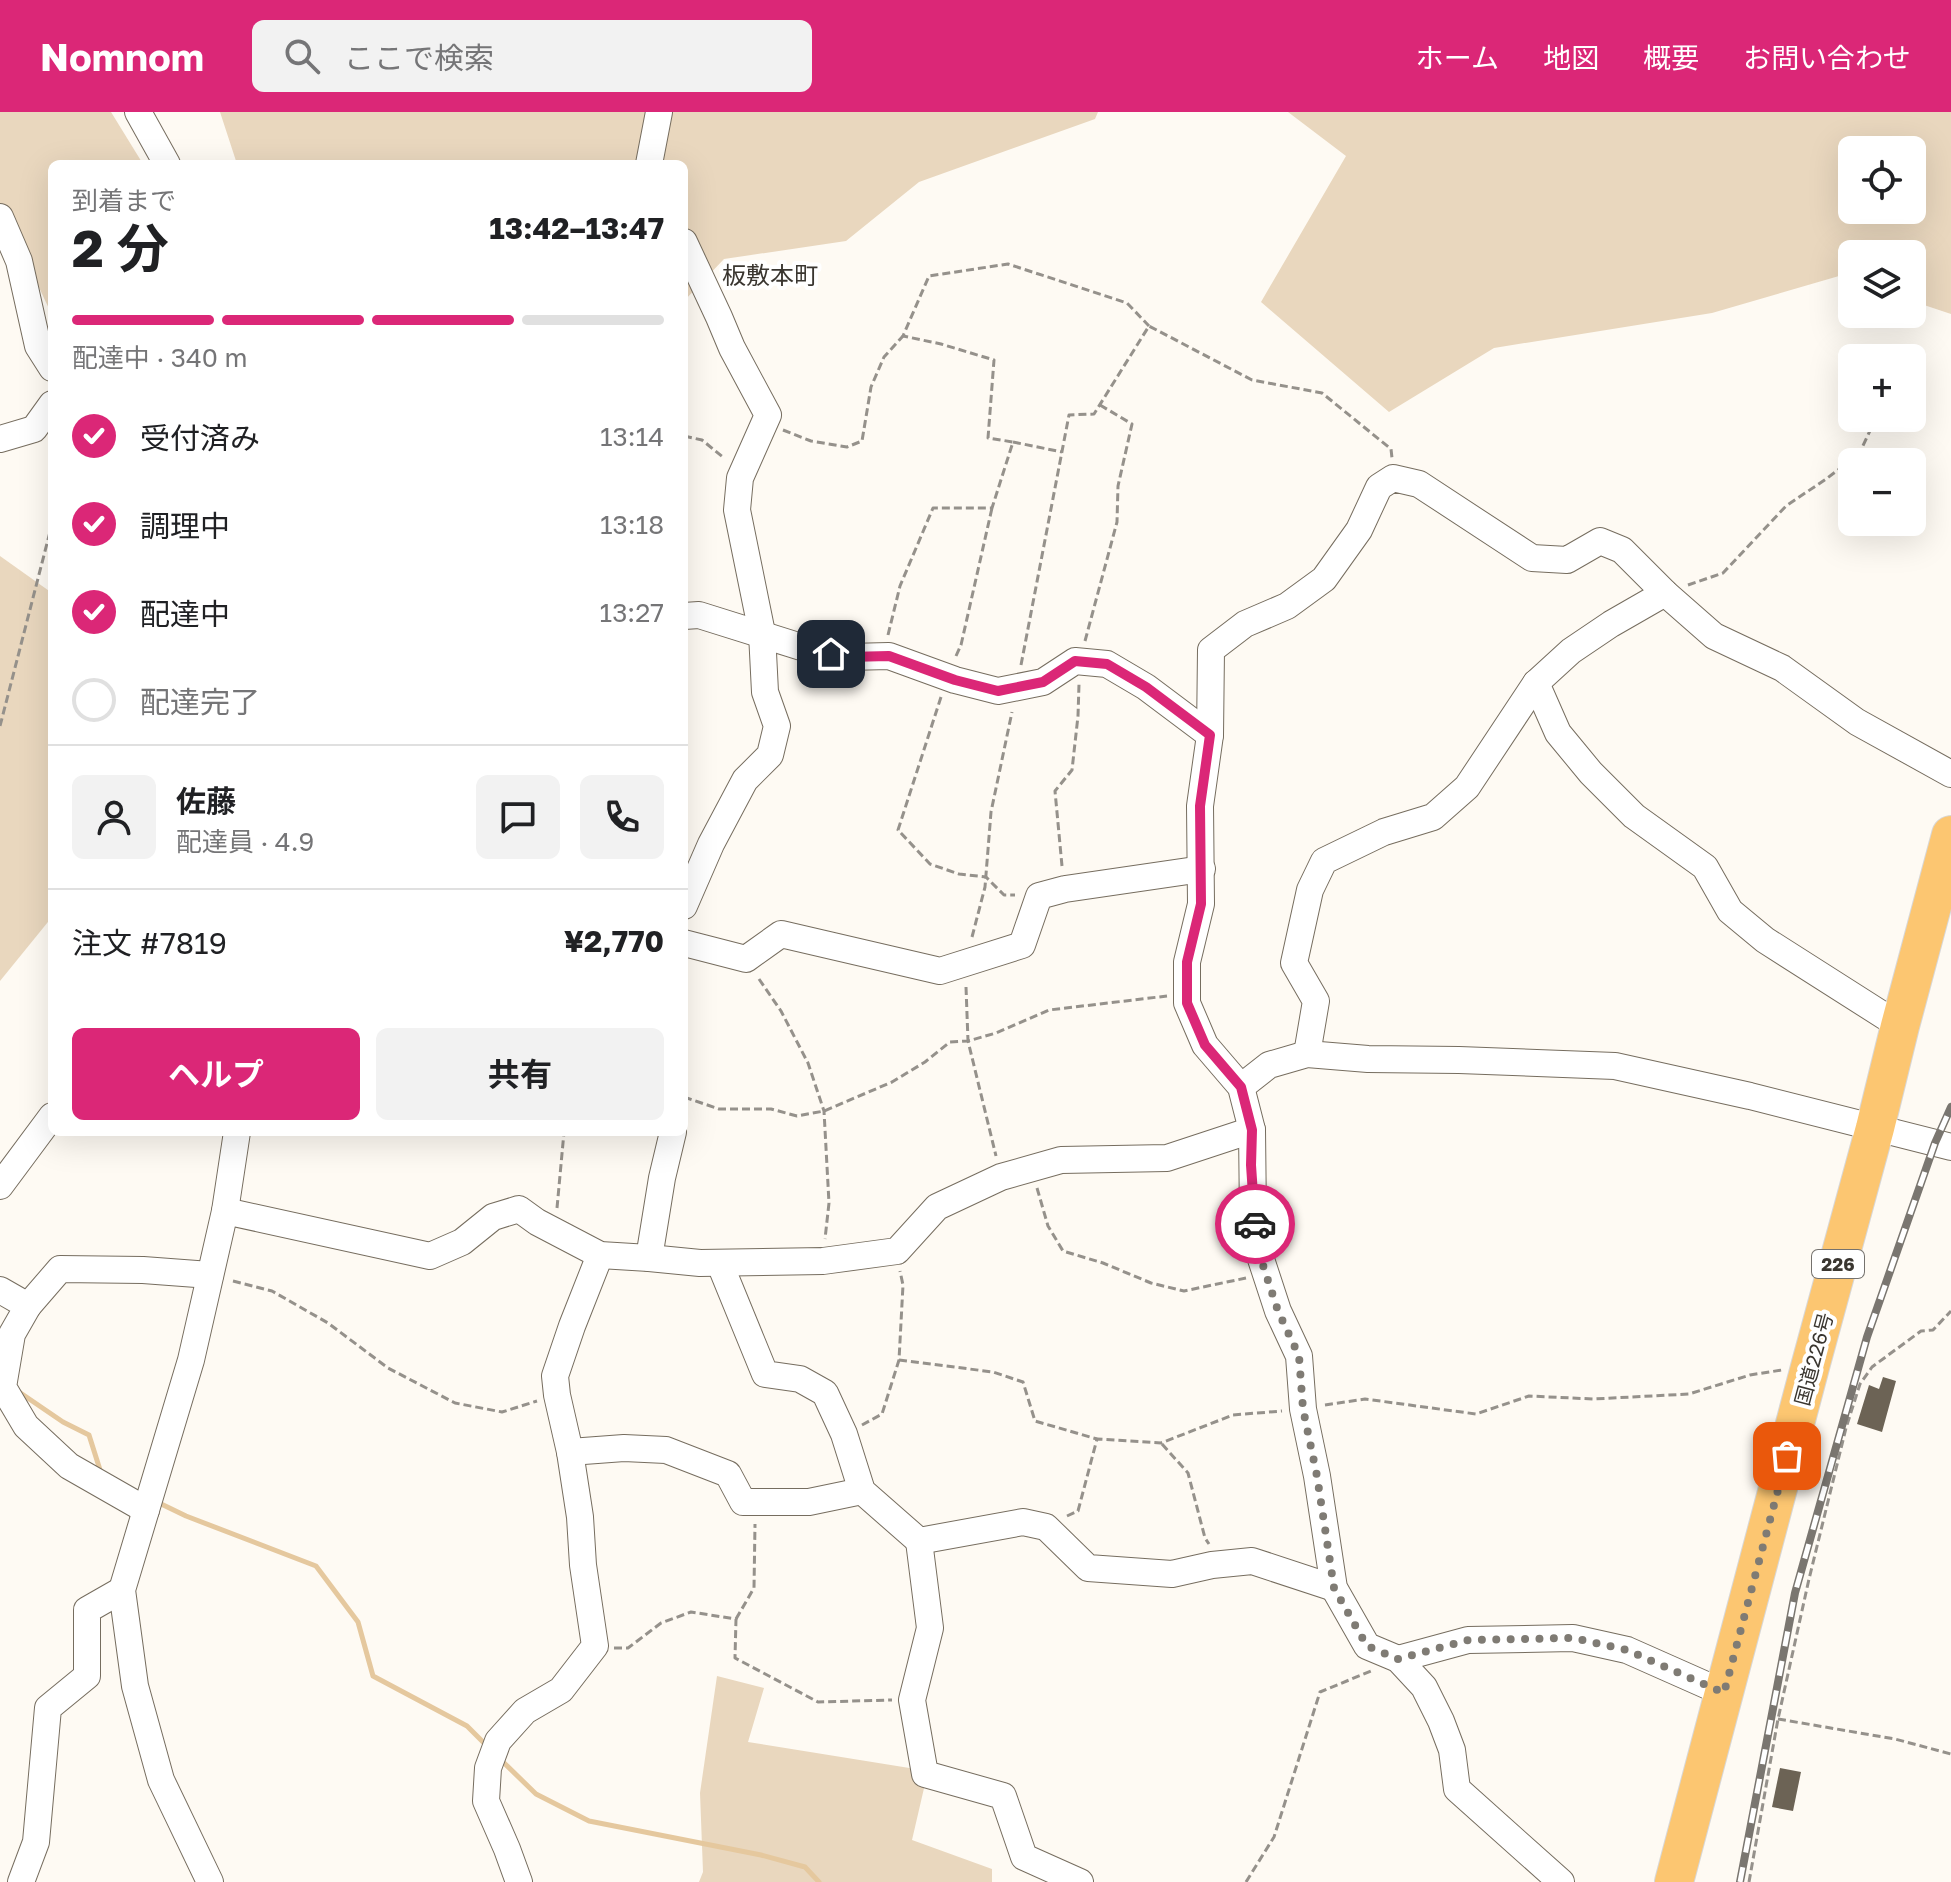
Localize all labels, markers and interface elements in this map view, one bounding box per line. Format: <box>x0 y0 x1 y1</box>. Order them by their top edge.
search box <box>252 20 812 92</box>
text: Nomnom <box>40 34 204 79</box>
icon: search <box>280 34 324 78</box>
text: ここで検索 <box>344 40 494 76</box>
text: ホーム <box>1416 41 1499 74</box>
text: 地図 <box>1543 41 1599 74</box>
text: 概要 <box>1643 41 1699 74</box>
text: お問い合わせ <box>1743 41 1911 74</box>
map controls <box>1838 136 1926 536</box>
button: locate <box>1838 136 1926 224</box>
text: 到着まで <box>72 185 176 216</box>
text: 13:42–13:47 <box>489 210 664 246</box>
text: 2 分 <box>72 216 169 278</box>
button: layers <box>1838 240 1926 328</box>
district label: 板敷本町 <box>722 260 818 289</box>
text: 配達中 · 340 m <box>72 342 248 373</box>
button: + <box>1838 344 1926 432</box>
icon: check <box>72 414 116 458</box>
text: 受付済み <box>140 420 260 456</box>
text: 13:14 <box>600 421 664 452</box>
button: − <box>1838 448 1926 536</box>
icon: check <box>72 502 116 546</box>
text: 調理中 <box>140 508 230 544</box>
text: 13:18 <box>600 509 664 540</box>
icon: check <box>72 590 116 634</box>
text: 配達中 <box>140 596 230 632</box>
text: 13:27 <box>600 597 664 628</box>
pin <box>797 620 865 688</box>
icon: home <box>809 632 853 676</box>
text: 配達完了 <box>140 684 260 720</box>
button: person <box>72 775 156 859</box>
button: chat <box>476 775 560 859</box>
button: phone <box>580 775 664 859</box>
text: 佐藤 <box>176 783 236 819</box>
text: 配達員 · 4.9 <box>176 826 314 857</box>
text: ¥2,770 <box>564 923 664 959</box>
text: 注文 #7819 <box>72 925 227 961</box>
button: ヘルプ <box>72 1028 360 1120</box>
button: 共有 <box>376 1028 664 1120</box>
courier <box>1215 1184 1295 1264</box>
icon: car <box>1233 1202 1277 1246</box>
road number: 226 <box>1812 1250 1864 1278</box>
street label: 国道226号 <box>1789 1310 1837 1408</box>
pin <box>1753 1422 1821 1490</box>
icon: bag <box>1765 1434 1809 1478</box>

